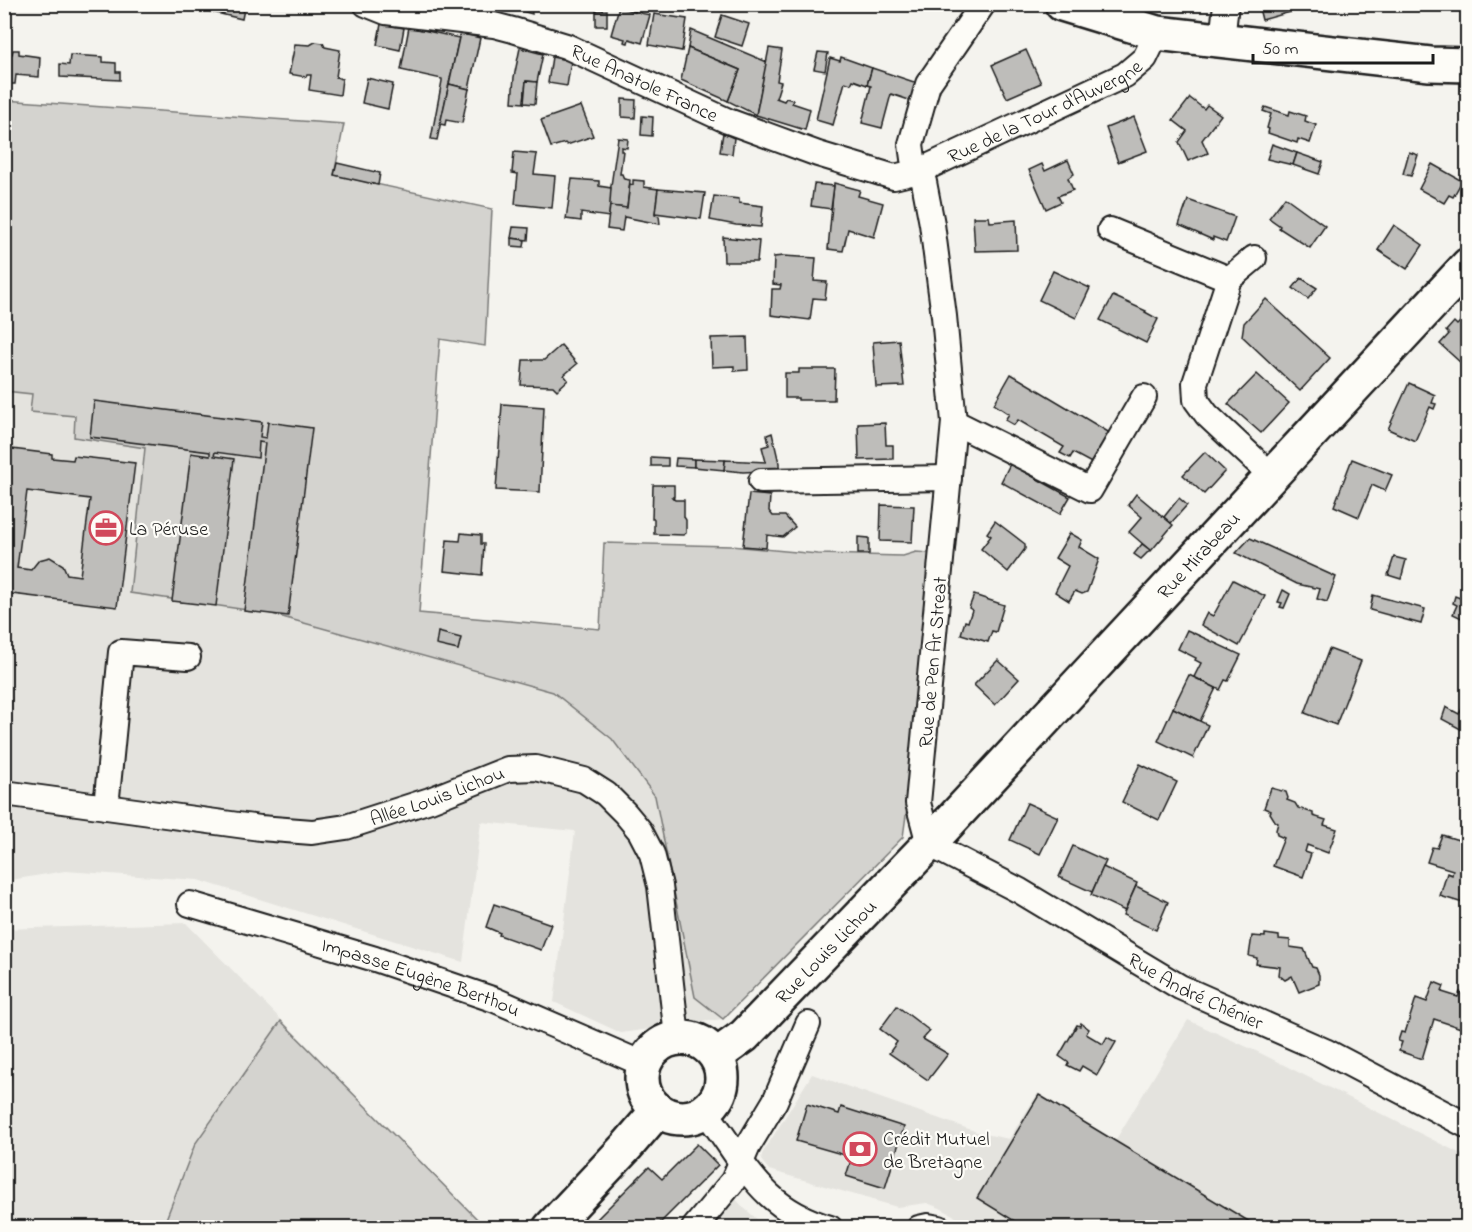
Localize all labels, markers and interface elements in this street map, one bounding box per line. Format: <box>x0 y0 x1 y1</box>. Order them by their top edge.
scale bar <box>1253 27 1433 65</box>
text: 50 m <box>1262 37 1299 63</box>
street label: Rue Anatole France <box>565 38 722 131</box>
street label: Rue de la Tour d'Auvergne <box>944 54 1150 173</box>
street label: Rue Mirabeau <box>1152 506 1248 607</box>
office icon: La Péruse <box>88 510 124 546</box>
place label: La Péruse <box>129 516 208 545</box>
street label: Rue de Pen Ar Streat <box>913 575 956 749</box>
street label: Allée Louis Lichou <box>367 760 509 835</box>
street label: Rue Louis Lichou <box>770 894 885 1012</box>
street label: Impasse Eugène Berthou <box>317 932 524 1026</box>
street label: Rue André Chénier <box>1121 947 1268 1039</box>
place label: Crédit Mutuel de Bretagne <box>883 1126 990 1179</box>
bank icon: Crédit Mutuel de Bretagne <box>842 1131 878 1167</box>

